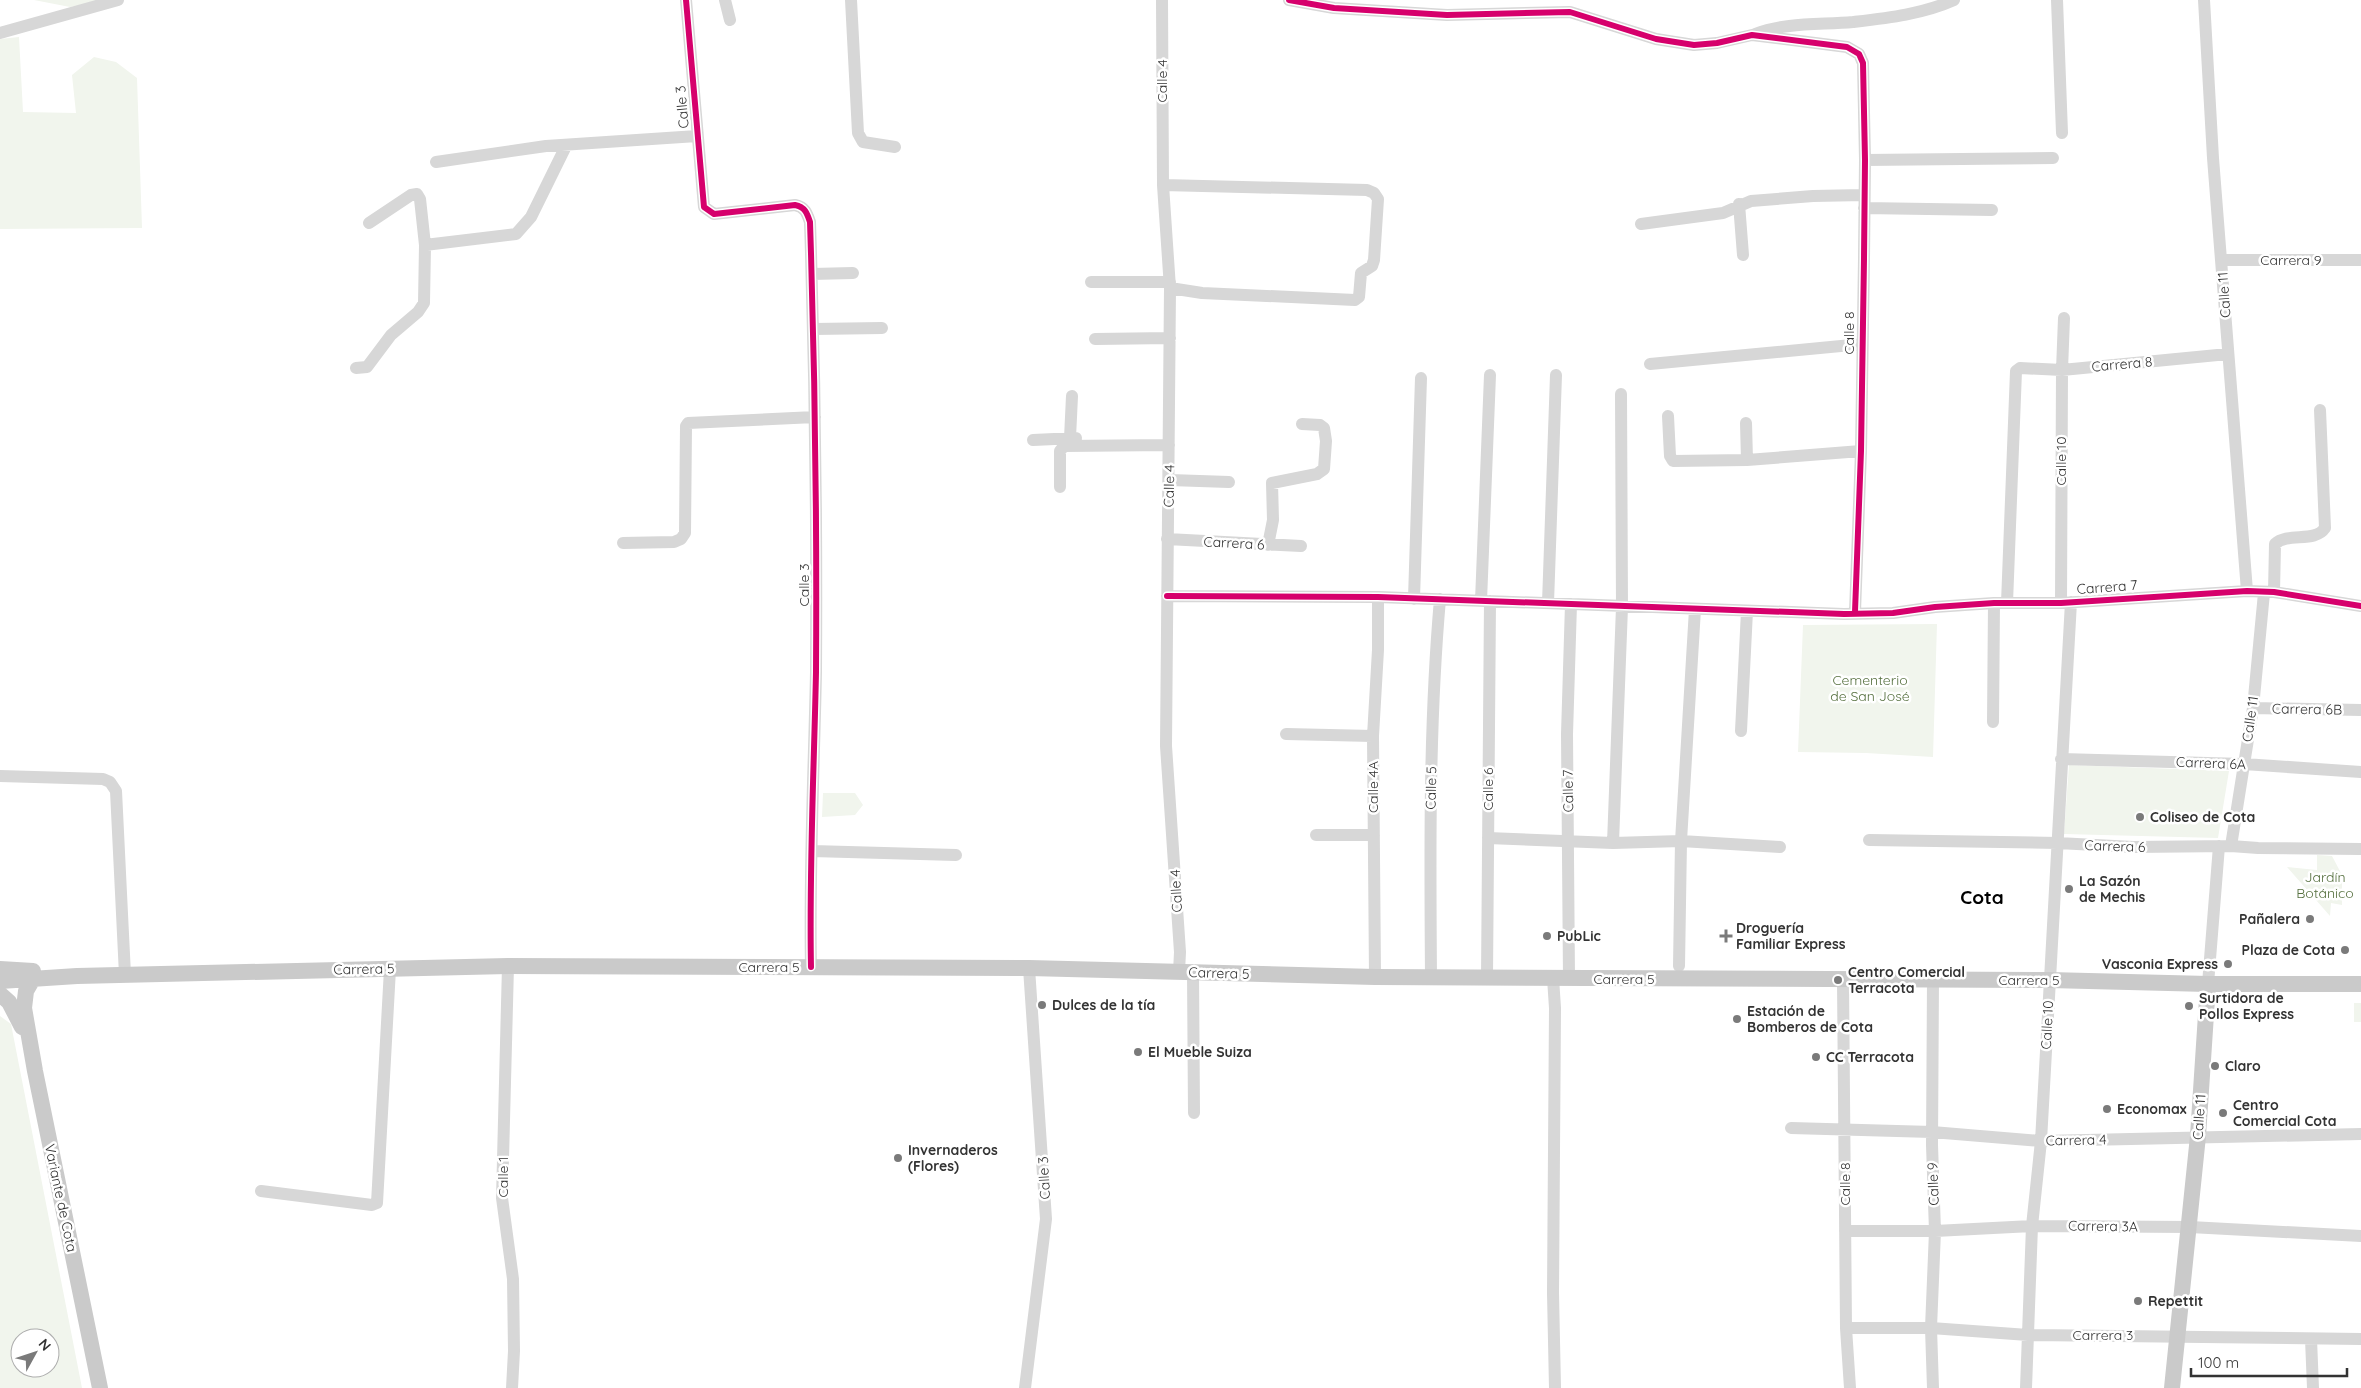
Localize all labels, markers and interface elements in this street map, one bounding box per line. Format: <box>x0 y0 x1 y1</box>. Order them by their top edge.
street label: Calle 4 <box>1153 59 1171 103</box>
street label: Calle 3 <box>671 85 693 129</box>
street label: Carrera 9 <box>2260 251 2322 269</box>
street label: Calle 11 <box>2213 271 2235 319</box>
street label: Calle 8 <box>1840 311 1858 355</box>
street label: Carrera 8 <box>2091 352 2153 376</box>
street label: Calle 10 <box>2052 436 2070 486</box>
street label: Calle 4 <box>1160 464 1178 508</box>
street label: Carrera 6 <box>1203 532 1265 554</box>
street label: Calle 3 <box>795 564 813 607</box>
street label: Carrera 7 <box>2076 576 2138 598</box>
park label: Cementerio de San José <box>1830 671 1910 705</box>
street label: Calle 11 <box>2238 695 2262 743</box>
street label: Carrera 6B <box>2272 699 2342 719</box>
street label: Carrera 6A <box>2176 753 2246 773</box>
street label: Calle 4A <box>1364 761 1382 813</box>
street label: Calle 5 <box>1422 766 1440 810</box>
street label: Calle 6 <box>1479 767 1497 811</box>
street label: Calle 7 <box>1559 769 1577 813</box>
place label: Coliseo de Cota <box>2150 808 2255 826</box>
marker: Coliseo de Cota <box>2134 811 2146 823</box>
street label: Carrera 6 <box>2084 836 2146 856</box>
park label: Jardín Botánico <box>2296 868 2354 902</box>
street label: Calle 4 <box>1166 869 1186 913</box>
place label: La Sazón de Mechis <box>2079 872 2145 906</box>
marker: La Sazón de Mechis <box>2063 883 2075 895</box>
district label: Cota <box>1960 885 2004 909</box>
place label: Pañalera <box>2239 910 2300 928</box>
marker: Pañalera <box>2304 913 2316 925</box>
place label: Droguería Familiar Express <box>1736 919 1846 953</box>
place label: PubLic <box>1557 927 1601 945</box>
marker: PubLic <box>1541 930 1553 942</box>
marker: Droguería Familiar Express <box>1720 930 1732 942</box>
place label: Plaza de Cota <box>2241 941 2335 959</box>
marker: Plaza de Cota <box>2339 944 2351 956</box>
place label: Vasconia Express <box>2102 955 2218 973</box>
street label: Carrera 5 <box>738 958 800 976</box>
marker: Vasconia Express <box>2222 958 2234 970</box>
street label: Carrera 5 <box>333 959 395 979</box>
street label: Carrera 5 <box>1188 963 1250 983</box>
place label: Centro Comercial Terracota <box>1848 963 1965 997</box>
street label: Carrera 5 <box>1593 970 1655 988</box>
street label: Carrera 5 <box>1998 971 2060 989</box>
marker: Centro Comercial Terracota <box>1832 974 1844 986</box>
place label: Surtidora de Pollos Express <box>2199 989 2294 1023</box>
place label: Dulces de la tía <box>1052 996 1155 1014</box>
marker: Dulces de la tía <box>1036 999 1048 1011</box>
street label: Calle 10 <box>2037 1000 2057 1050</box>
marker: Surtidora de Pollos Express <box>2183 1000 2195 1012</box>
place label: Estación de Bomberos de Cota <box>1747 1002 1873 1036</box>
marker: Estación de Bomberos de Cota <box>1731 1013 1743 1025</box>
place label: El Mueble Suiza <box>1148 1043 1252 1061</box>
marker: El Mueble Suiza <box>1132 1046 1144 1058</box>
place label: CC Terracota <box>1826 1048 1914 1066</box>
marker: CC Terracota <box>1810 1051 1822 1063</box>
place label: Claro <box>2225 1057 2261 1075</box>
marker: Claro <box>2209 1060 2221 1072</box>
street label: Calle 11 <box>2188 1093 2210 1141</box>
place label: Centro Comercial Cota <box>2233 1096 2337 1130</box>
place label: Economax <box>2117 1100 2187 1118</box>
marker: Economax <box>2101 1103 2113 1115</box>
marker: Centro Comercial Cota <box>2217 1107 2229 1119</box>
street label: Carrera 4 <box>2045 1130 2107 1150</box>
place label: Invernaderos (Flores) <box>908 1141 998 1175</box>
street label: Variante de Cota <box>41 1142 81 1254</box>
marker: Invernaderos (Flores) <box>892 1152 904 1164</box>
street label: Calle 3 <box>1034 1156 1054 1200</box>
street label: Calle 1 <box>494 1157 512 1197</box>
street label: Calle 8 <box>1836 1162 1854 1206</box>
street label: Calle 9 <box>1923 1162 1943 1206</box>
street label: Carrera 3A <box>2068 1216 2138 1236</box>
place label: Repettit <box>2148 1292 2204 1310</box>
marker: Repettit <box>2132 1295 2144 1307</box>
street label: Carrera 3 <box>2073 1326 2133 1344</box>
north arrow <box>10 1328 60 1378</box>
text: N <box>35 1335 55 1354</box>
scale bar <box>2191 1346 2347 1378</box>
text: 100 m <box>2198 1353 2239 1372</box>

